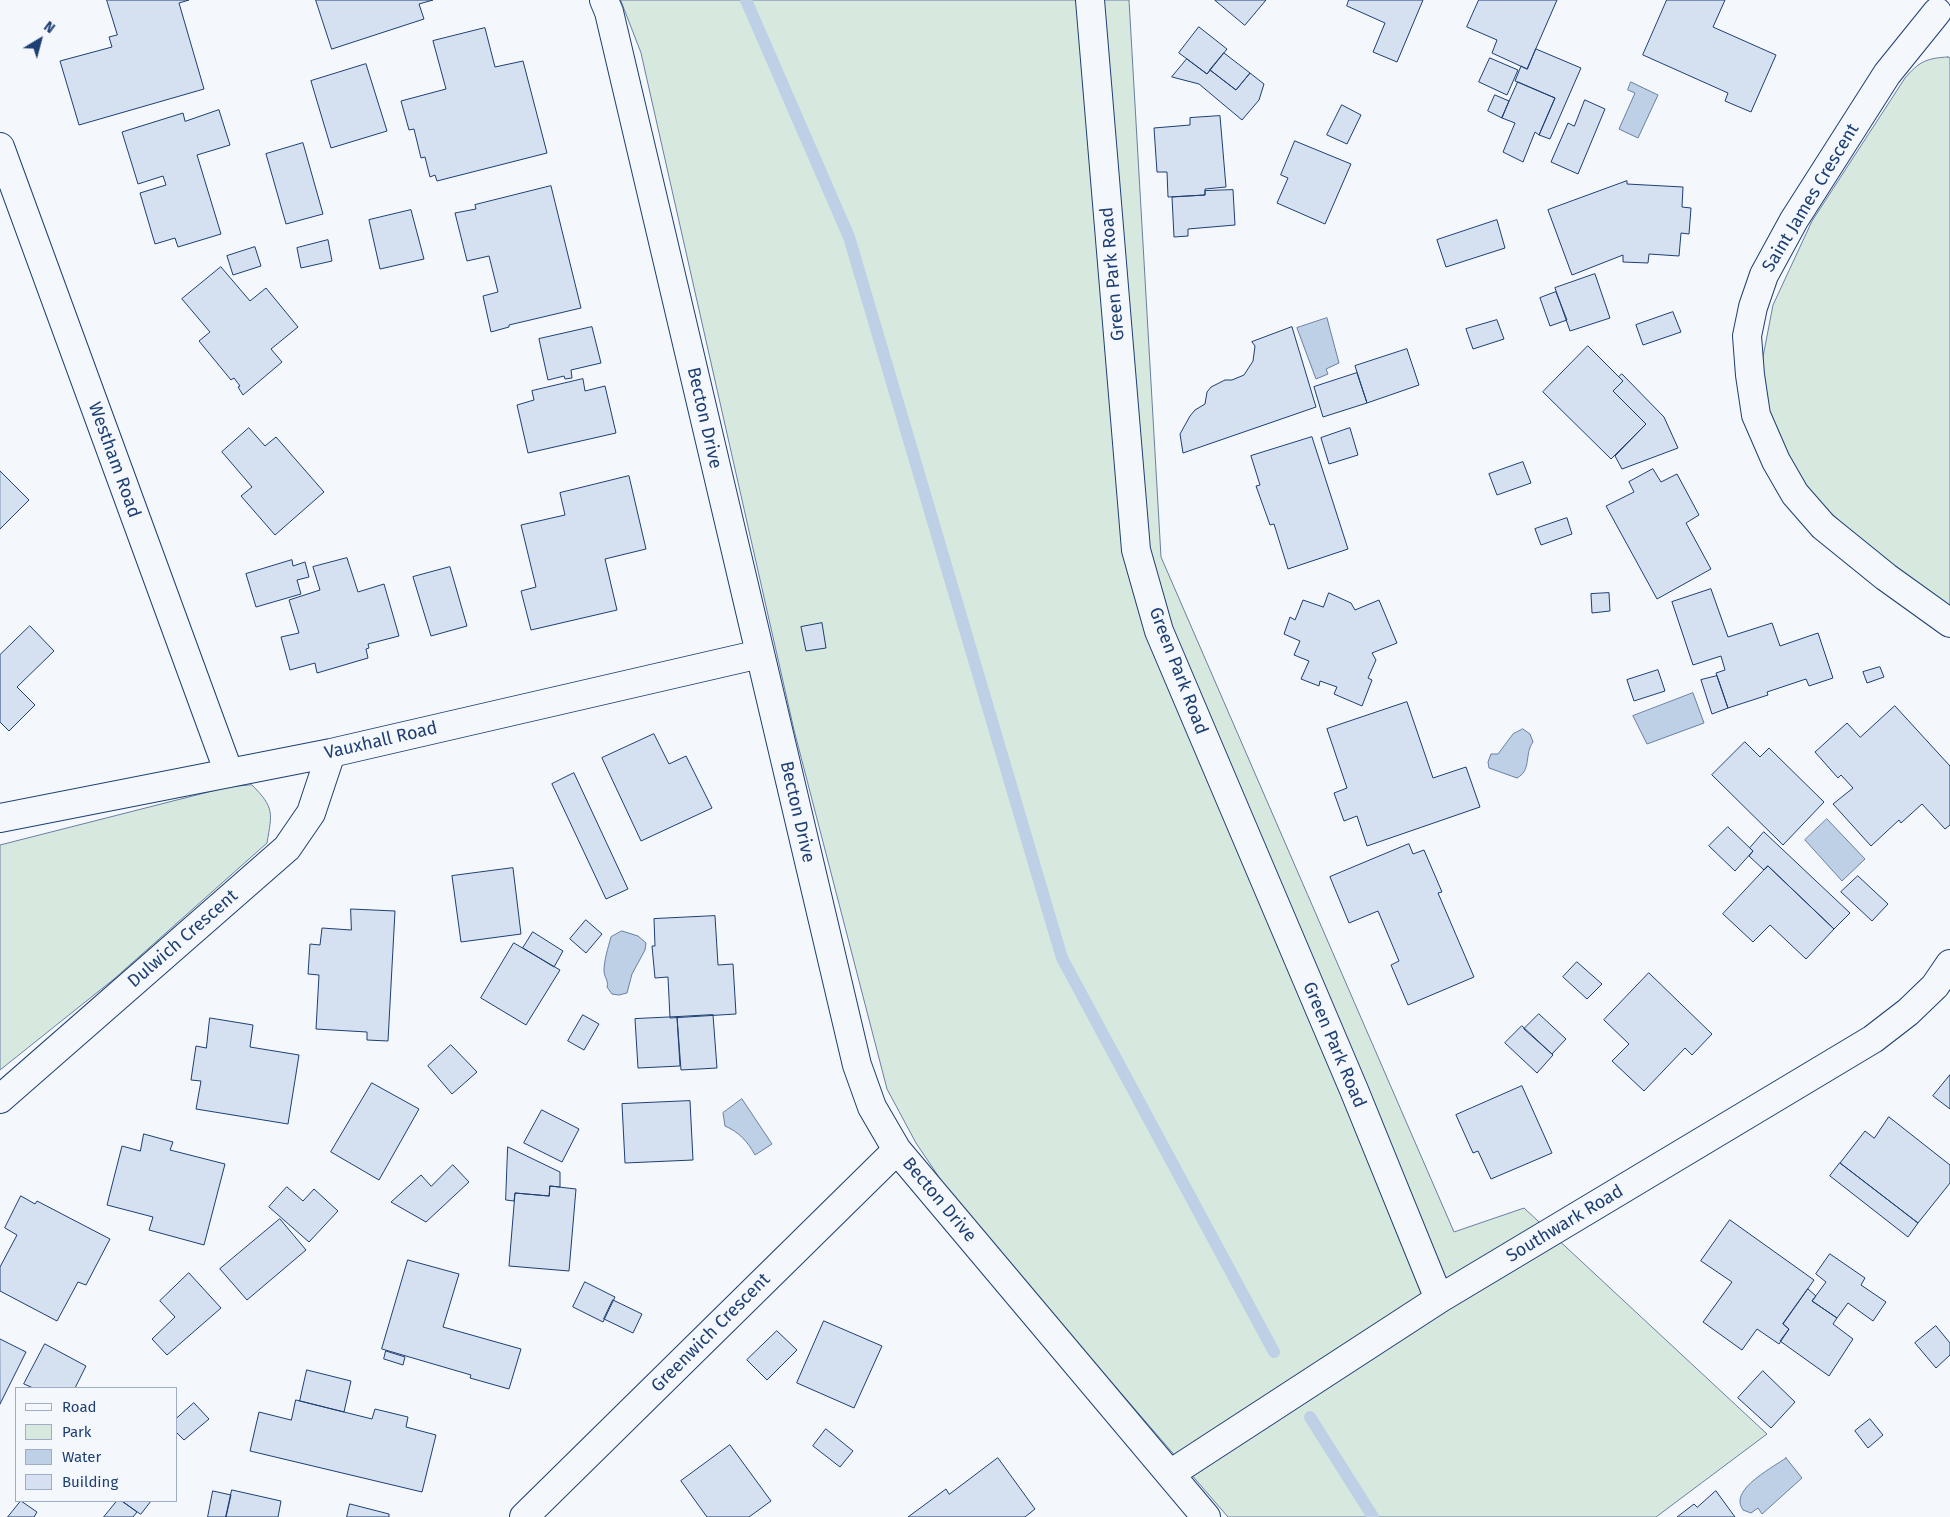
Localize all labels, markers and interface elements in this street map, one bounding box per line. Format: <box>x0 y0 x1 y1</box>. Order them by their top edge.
north arrow <box>15 15 65 65</box>
text: N <box>40 18 58 37</box>
street label: Saint James Crescent <box>1758 120 1864 276</box>
street label: Green Park Road <box>1096 206 1130 342</box>
street label: Becton Drive <box>682 365 726 471</box>
street label: Westham Road <box>83 399 145 521</box>
street label: Green Park Road <box>1144 604 1212 738</box>
street label: Vauxhall Road <box>322 718 440 764</box>
street label: Becton Drive <box>775 759 819 865</box>
street label: Dulwich Crescent <box>124 885 242 993</box>
street label: Green Park Road <box>1298 979 1370 1111</box>
street label: Becton Drive <box>897 1153 981 1247</box>
street label: Southwark Road <box>1503 1181 1627 1267</box>
street label: Greenwich Crescent <box>647 1269 775 1397</box>
legend <box>15 1387 178 1502</box>
text: Road <box>62 1398 97 1416</box>
text: Park <box>62 1423 92 1441</box>
text: Water <box>62 1448 101 1466</box>
text: Building <box>62 1473 118 1491</box>

